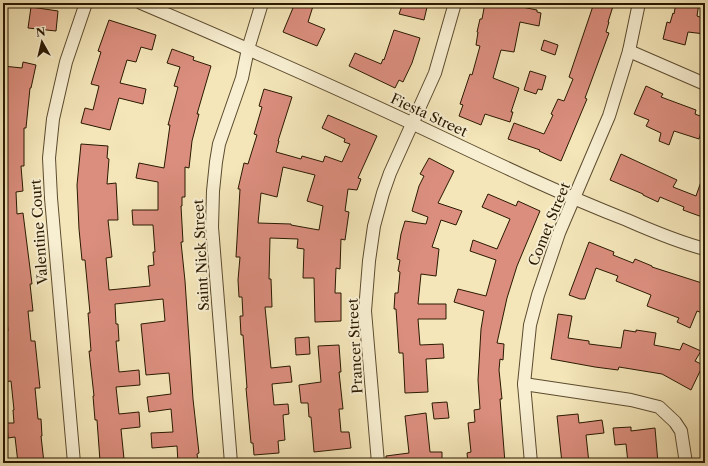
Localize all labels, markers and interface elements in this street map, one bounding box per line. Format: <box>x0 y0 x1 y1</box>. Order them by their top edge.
north arrow <box>22 22 62 62</box>
text: N <box>35 24 47 40</box>
street label: Fiesta Street <box>388 89 470 141</box>
street label: Valentine Court <box>26 179 52 286</box>
street label: Comet Street <box>524 180 574 268</box>
street label: Saint Nick Street <box>189 199 213 311</box>
street label: Prancer Street <box>344 298 366 394</box>

